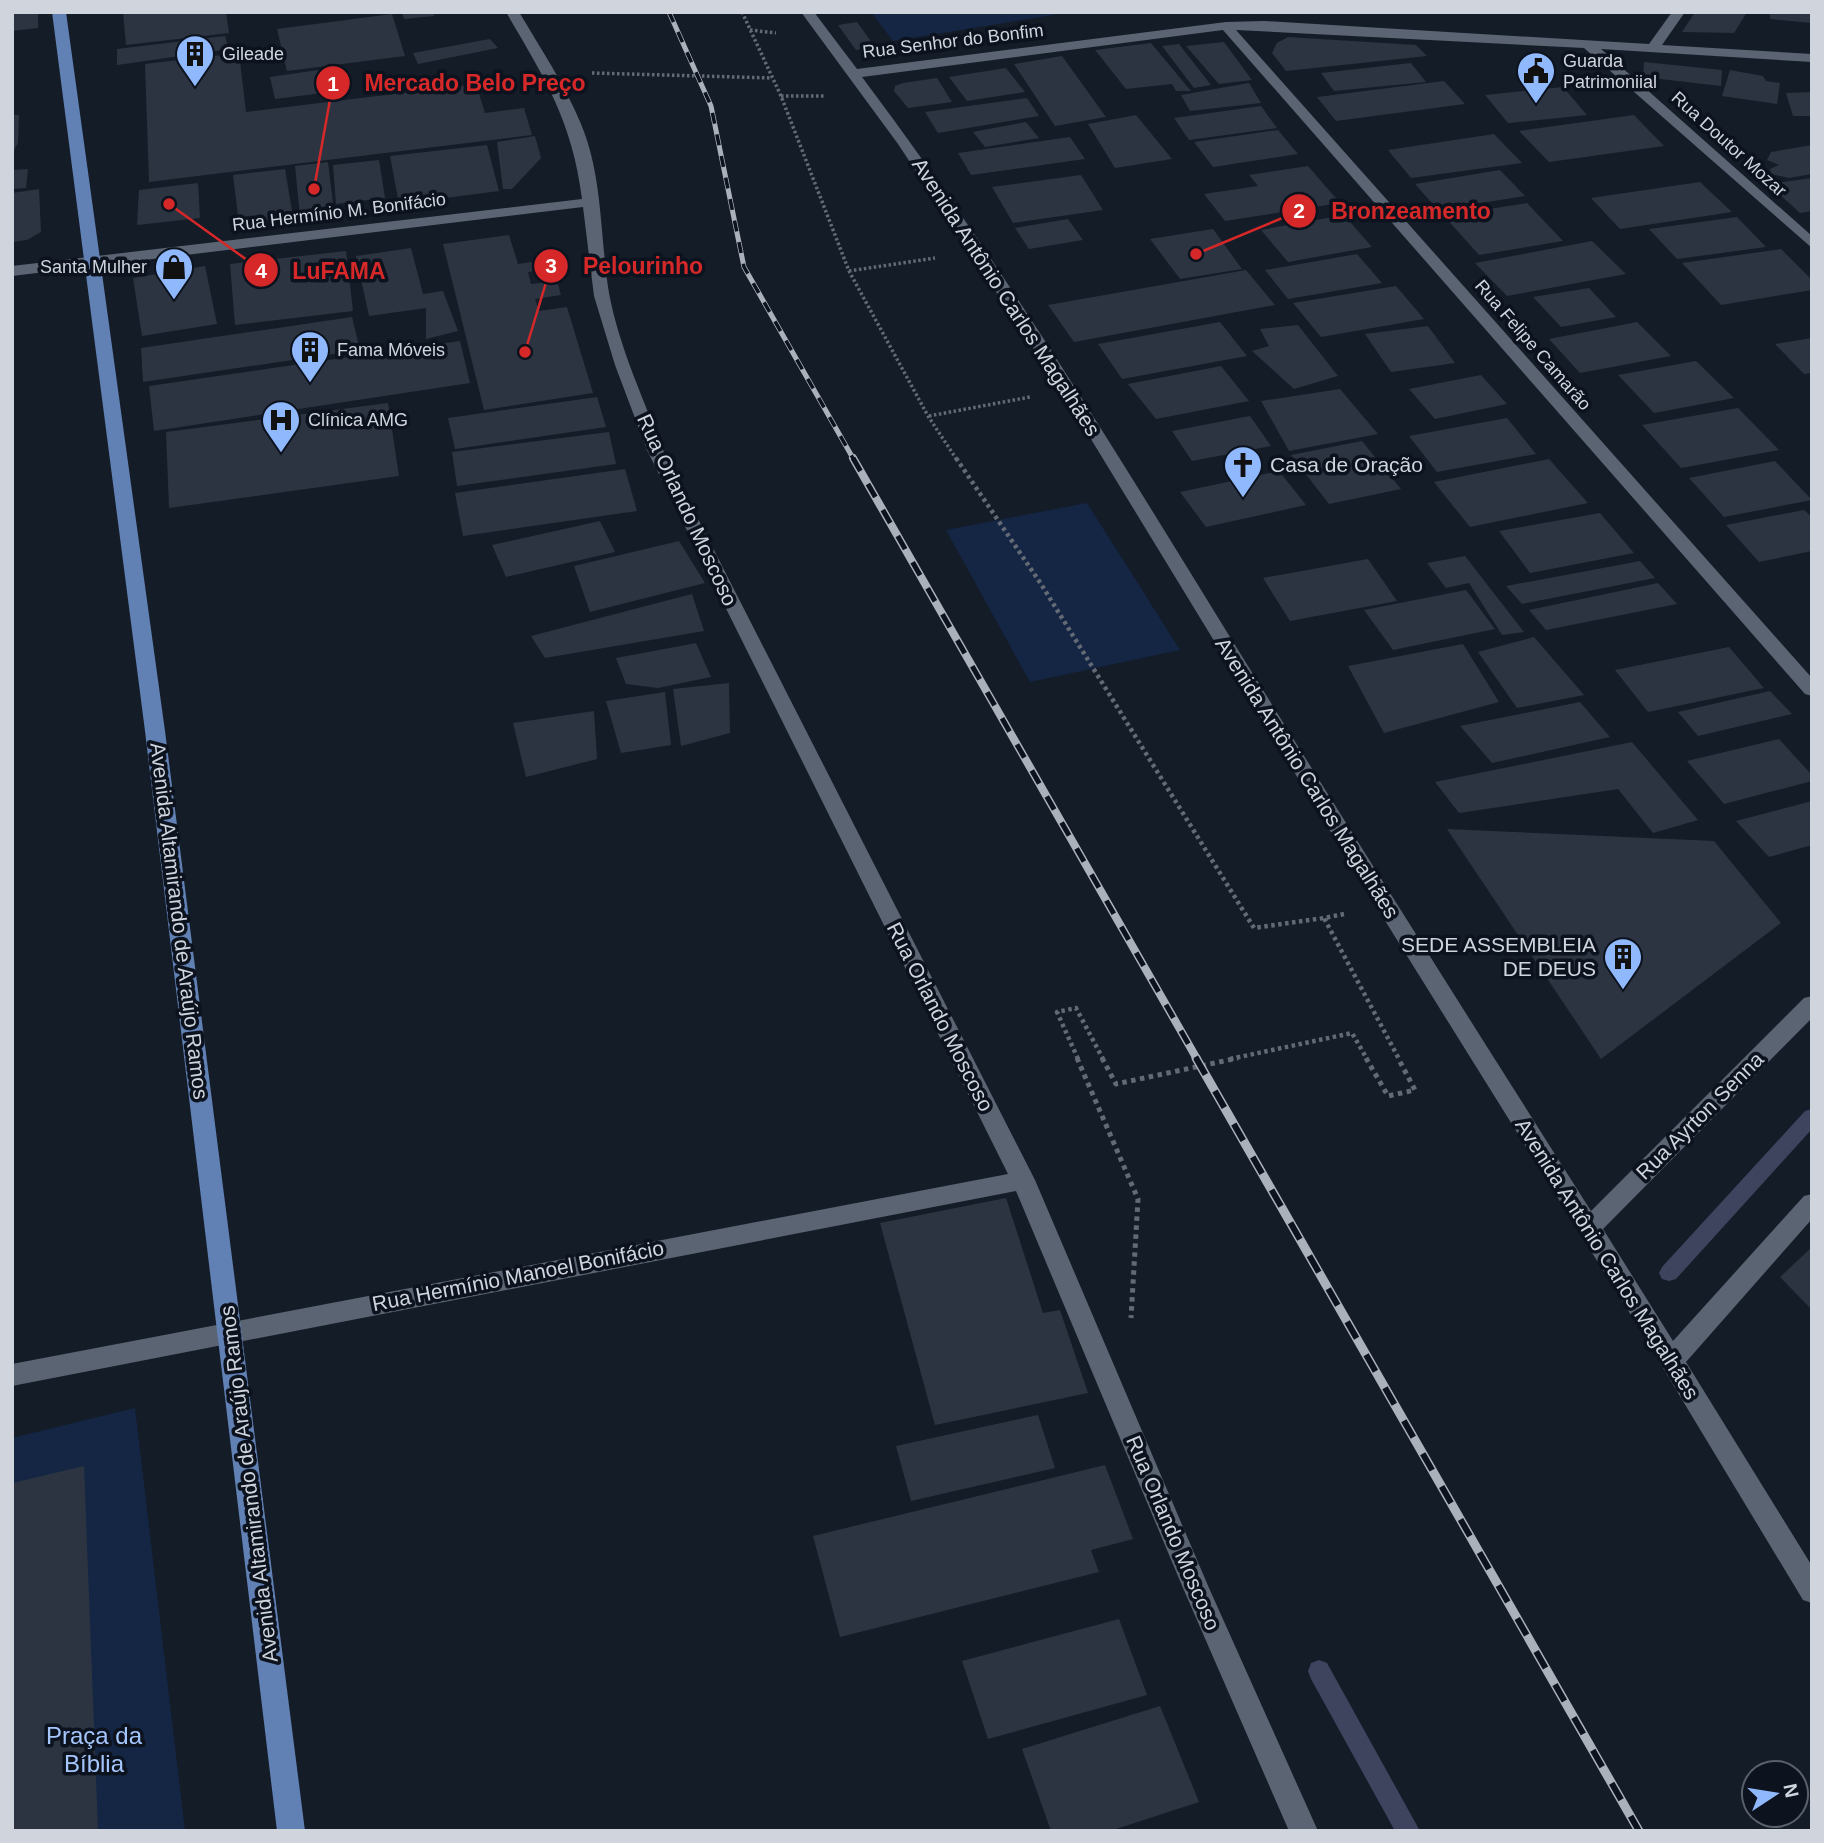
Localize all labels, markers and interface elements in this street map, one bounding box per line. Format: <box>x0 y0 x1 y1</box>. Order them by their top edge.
street label: Rua Senhor do Bonfim <box>861 20 1045 62</box>
building icon: Gileade <box>174 33 216 88</box>
place label: Gileade <box>222 44 284 64</box>
public building icon: Guarda Patrimoniial <box>1515 50 1557 105</box>
place label: Guarda Patrimoniial <box>1563 51 1657 92</box>
callout: Mercado Belo Preço <box>316 61 600 105</box>
text: Mercado Belo Preço <box>364 70 586 96</box>
text: 1 <box>327 72 339 95</box>
street label: Rua Doutor Mozar <box>1668 87 1790 201</box>
street label: Avenida Antônio Carlos Magalhães <box>908 154 1105 440</box>
street label: Rua Hermínio M. Bonifácio <box>231 189 447 235</box>
callout: Bronzeamento <box>1282 189 1505 233</box>
text: Bronzeamento <box>1331 198 1491 224</box>
text: 2 <box>1293 199 1305 222</box>
callout: Pelourinho <box>534 244 717 288</box>
shop icon: Santa Mulher <box>153 246 195 301</box>
callout: LuFAMA <box>244 248 400 292</box>
text: Pelourinho <box>583 253 703 279</box>
text: 3 <box>545 254 557 277</box>
place label: Santa Mulher <box>40 257 147 277</box>
text: LuFAMA <box>292 258 386 284</box>
text: 4 <box>255 259 267 282</box>
street label: Rua Felipe Camarão <box>1471 276 1595 414</box>
building icon: Fama Móveis <box>289 329 331 384</box>
place label: Fama Móveis <box>337 340 445 360</box>
hospital icon: Clínica AMG <box>260 399 302 454</box>
place label: Clínica AMG <box>308 410 408 430</box>
street label: Rua Orlando Moscoso <box>633 410 742 609</box>
church icon: Casa de Oração <box>1222 444 1264 499</box>
place label: Casa de Oração <box>1270 453 1423 476</box>
street label: Avenida Antônio Carlos Magalhães <box>1211 633 1404 922</box>
street label: Avenida Altamirando de Araújo Ramos <box>146 741 213 1101</box>
street label: Rua Orlando Moscoso <box>883 918 998 1115</box>
place label: SEDE ASSEMBLEIA DE DEUS <box>1401 933 1596 980</box>
building icon: SEDE ASSEMBLEIA DE DEUS <box>1602 936 1644 991</box>
street label: Rua Ayrton Senna <box>1631 1047 1768 1184</box>
street label: Avenida Antônio Carlos Magalhães <box>1511 1114 1704 1403</box>
street label: Rua Hermínio Manoel Bonifácio <box>370 1236 666 1315</box>
street label: Avenida Altamirando de Araújo Ramos <box>215 1304 282 1664</box>
street label: Rua Orlando Moscoso <box>1122 1432 1225 1633</box>
park label: Praça da Bíblia <box>46 1722 143 1777</box>
north arrow <box>1740 1759 1810 1829</box>
text: N <box>1779 1782 1803 1799</box>

